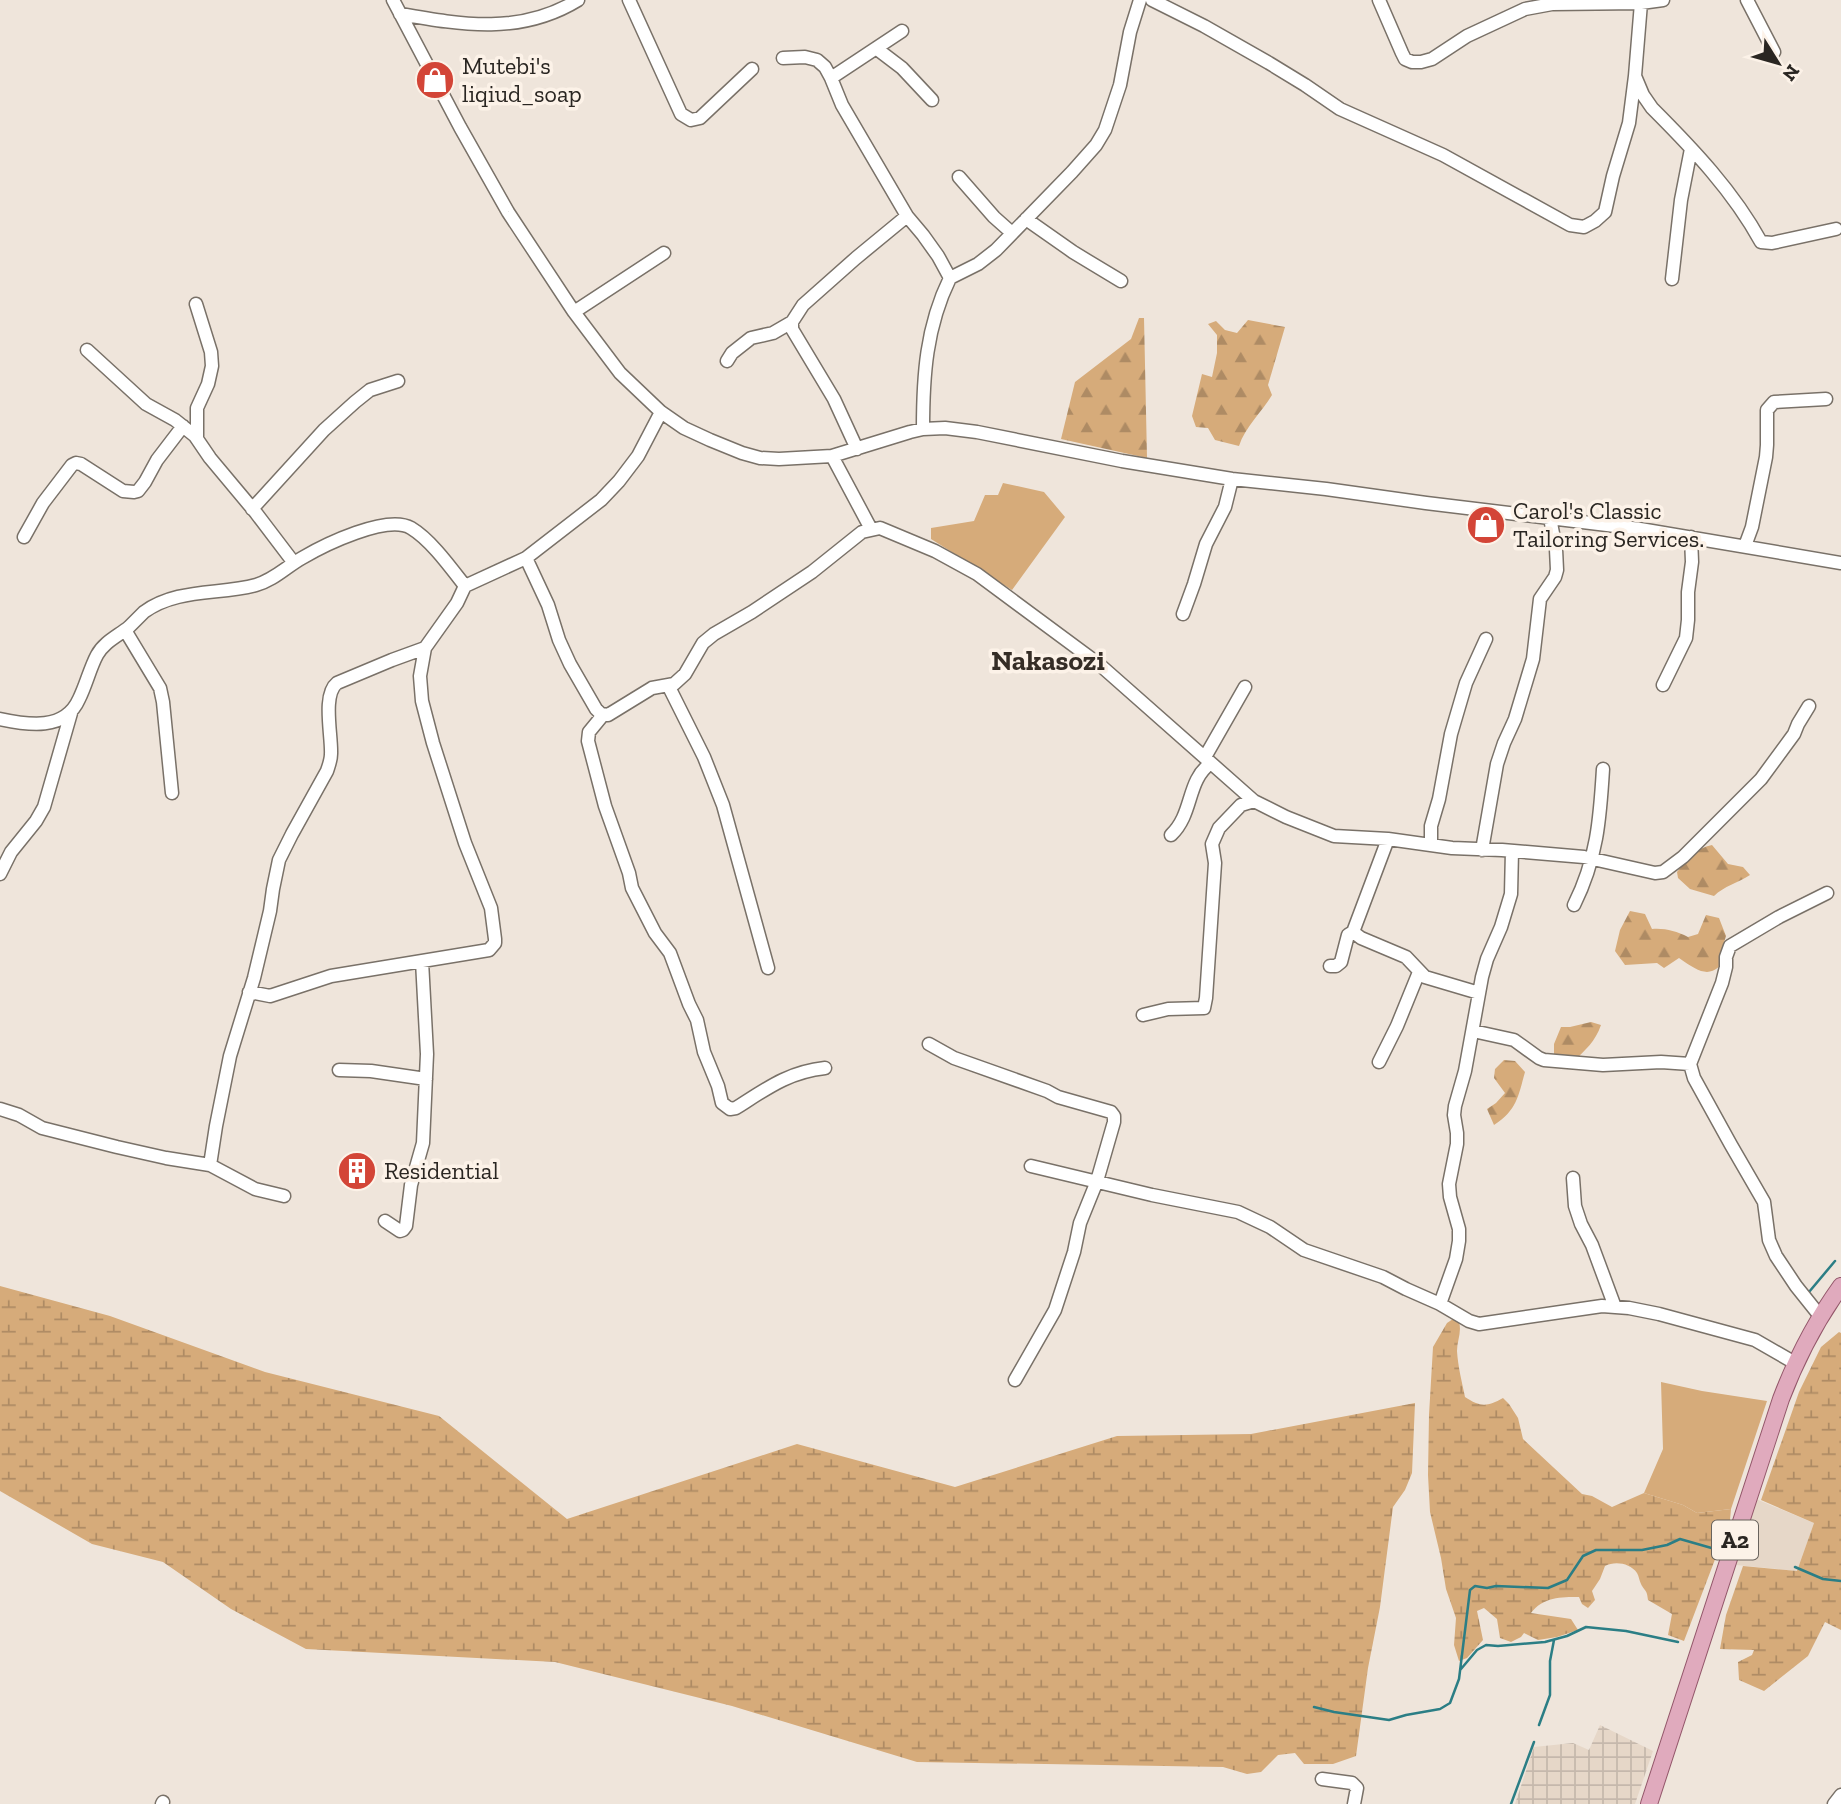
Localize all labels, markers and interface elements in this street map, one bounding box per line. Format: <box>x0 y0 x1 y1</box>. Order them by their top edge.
north arrow <box>1743 28 1813 98</box>
place label: Mutebi's liqiud_soap <box>462 51 582 108</box>
shop icon: Mutebi's liqiud_soap <box>414 59 456 101</box>
text: N <box>1778 60 1805 86</box>
place label: Carol's Classic Tailoring Services. <box>1513 496 1704 553</box>
shop icon: Carol's Classic Tailoring Services. <box>1465 504 1507 546</box>
district label: Nakasozi <box>991 644 1105 677</box>
building icon: Residential <box>336 1150 378 1192</box>
place label: Residential <box>384 1156 499 1185</box>
road number: A2 <box>1712 1520 1758 1560</box>

